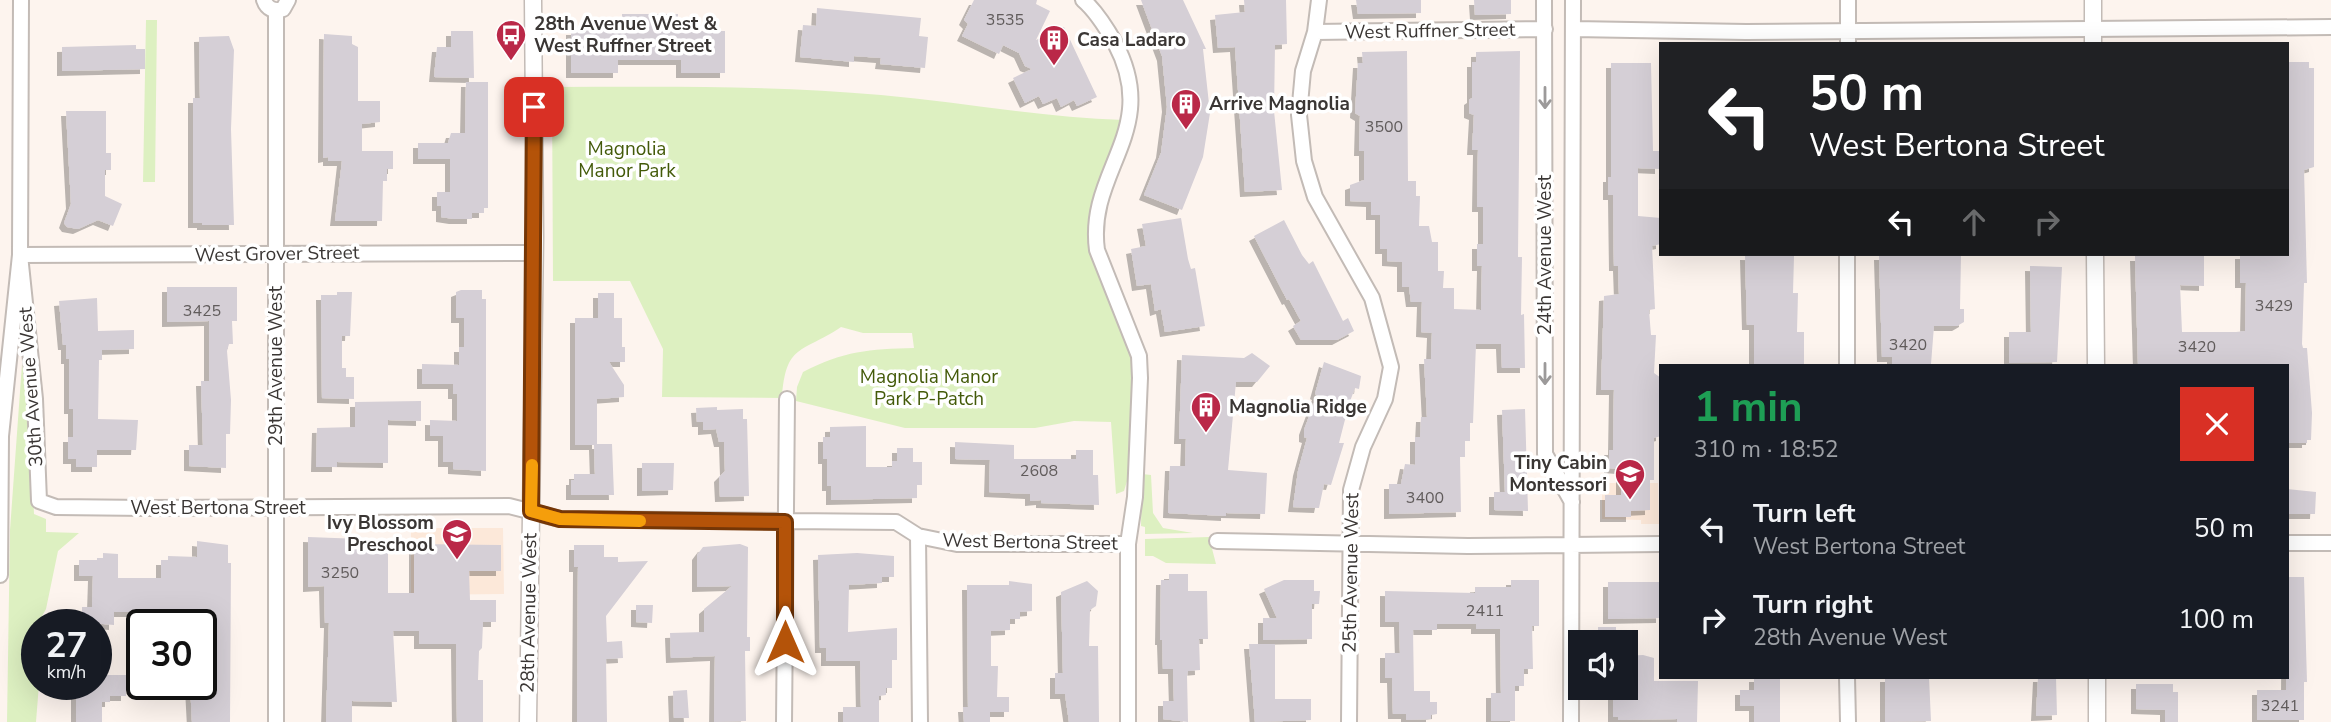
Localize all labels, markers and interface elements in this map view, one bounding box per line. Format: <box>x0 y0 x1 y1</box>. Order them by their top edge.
house number: 3535 <box>986 9 1024 31</box>
place label: 28th Avenue West & West Ruffner Street <box>534 11 718 59</box>
street label: West Ruffner Street <box>1344 17 1516 45</box>
bus stop icon: 28th Avenue West & West Ruffner Street <box>494 18 528 62</box>
building icon: Casa Ladaro <box>1037 23 1071 67</box>
place label: Casa Ladaro <box>1077 27 1186 53</box>
text: 50 m <box>1809 60 1924 127</box>
icon: left <box>1694 70 1785 161</box>
pin <box>504 77 564 137</box>
one-way arrow <box>1538 86 1552 109</box>
building icon: Arrive Magnolia <box>1169 87 1203 131</box>
icon: arrive <box>515 88 553 126</box>
place label: Arrive Magnolia <box>1209 91 1350 117</box>
house number: 3500 <box>1365 116 1403 138</box>
text: West Bertona Street <box>1809 124 2105 167</box>
park label: Magnolia Manor Park <box>578 136 676 184</box>
street label: 24th Avenue West <box>1532 175 1558 335</box>
icon: left <box>1882 203 1920 241</box>
icon: ahead <box>1955 203 1993 241</box>
icon: right <box>2028 203 2066 241</box>
street label: West Grover Street <box>194 240 360 268</box>
street label: 29th Avenue West <box>263 286 289 446</box>
house number: 3429 <box>2255 295 2293 317</box>
house number: 3425 <box>183 300 221 322</box>
street label: 30th Avenue West <box>12 306 50 468</box>
house number: 3420 <box>1889 334 1927 356</box>
house number: 3420 <box>2178 336 2216 358</box>
one-way arrow <box>1538 362 1552 385</box>
park label: Magnolia Manor Park P-Patch <box>860 364 998 412</box>
text: 1 min <box>1694 379 1803 436</box>
button: close <box>2180 387 2254 461</box>
building icon: Magnolia Ridge <box>1189 390 1223 434</box>
place label: Magnolia Ridge <box>1229 394 1367 420</box>
text: 310 m · 18:52 <box>1694 434 1839 465</box>
place label: Tiny Cabin Montessori <box>1509 450 1607 498</box>
school or university icon: Tiny Cabin Montessori <box>1613 457 1647 501</box>
house number: 2608 <box>1020 460 1058 482</box>
house number: 3400 <box>1406 487 1444 509</box>
street label: 25th Avenue West <box>1337 492 1365 653</box>
street label: West Bertona Street <box>130 495 306 521</box>
text: Turn left <box>1753 496 1856 531</box>
place label: Ivy Blossom Preschool <box>327 510 434 558</box>
icon: left <box>1694 510 1732 548</box>
text: 50 m <box>2194 511 2254 546</box>
school or university icon: Ivy Blossom Preschool <box>440 517 474 561</box>
street label: West Bertona Street <box>942 527 1118 557</box>
text: West Bertona Street <box>1753 531 1965 562</box>
street label: 28th Avenue West <box>515 532 543 693</box>
house number: 3250 <box>321 562 359 584</box>
text: Turn right <box>1753 587 1872 622</box>
house number: 2411 <box>1466 600 1504 622</box>
icon: right <box>1694 601 1732 639</box>
text: 100 m <box>2178 602 2254 637</box>
position arrow <box>748 605 822 679</box>
speed limit sign: 30 <box>126 609 217 700</box>
text: 27 <box>45 622 88 669</box>
text: 28th Avenue West <box>1753 622 1947 653</box>
map controls <box>1568 630 1638 700</box>
button: sound <box>1568 630 1638 700</box>
text: km/h <box>47 660 86 684</box>
house number: 3241 <box>2261 695 2299 717</box>

